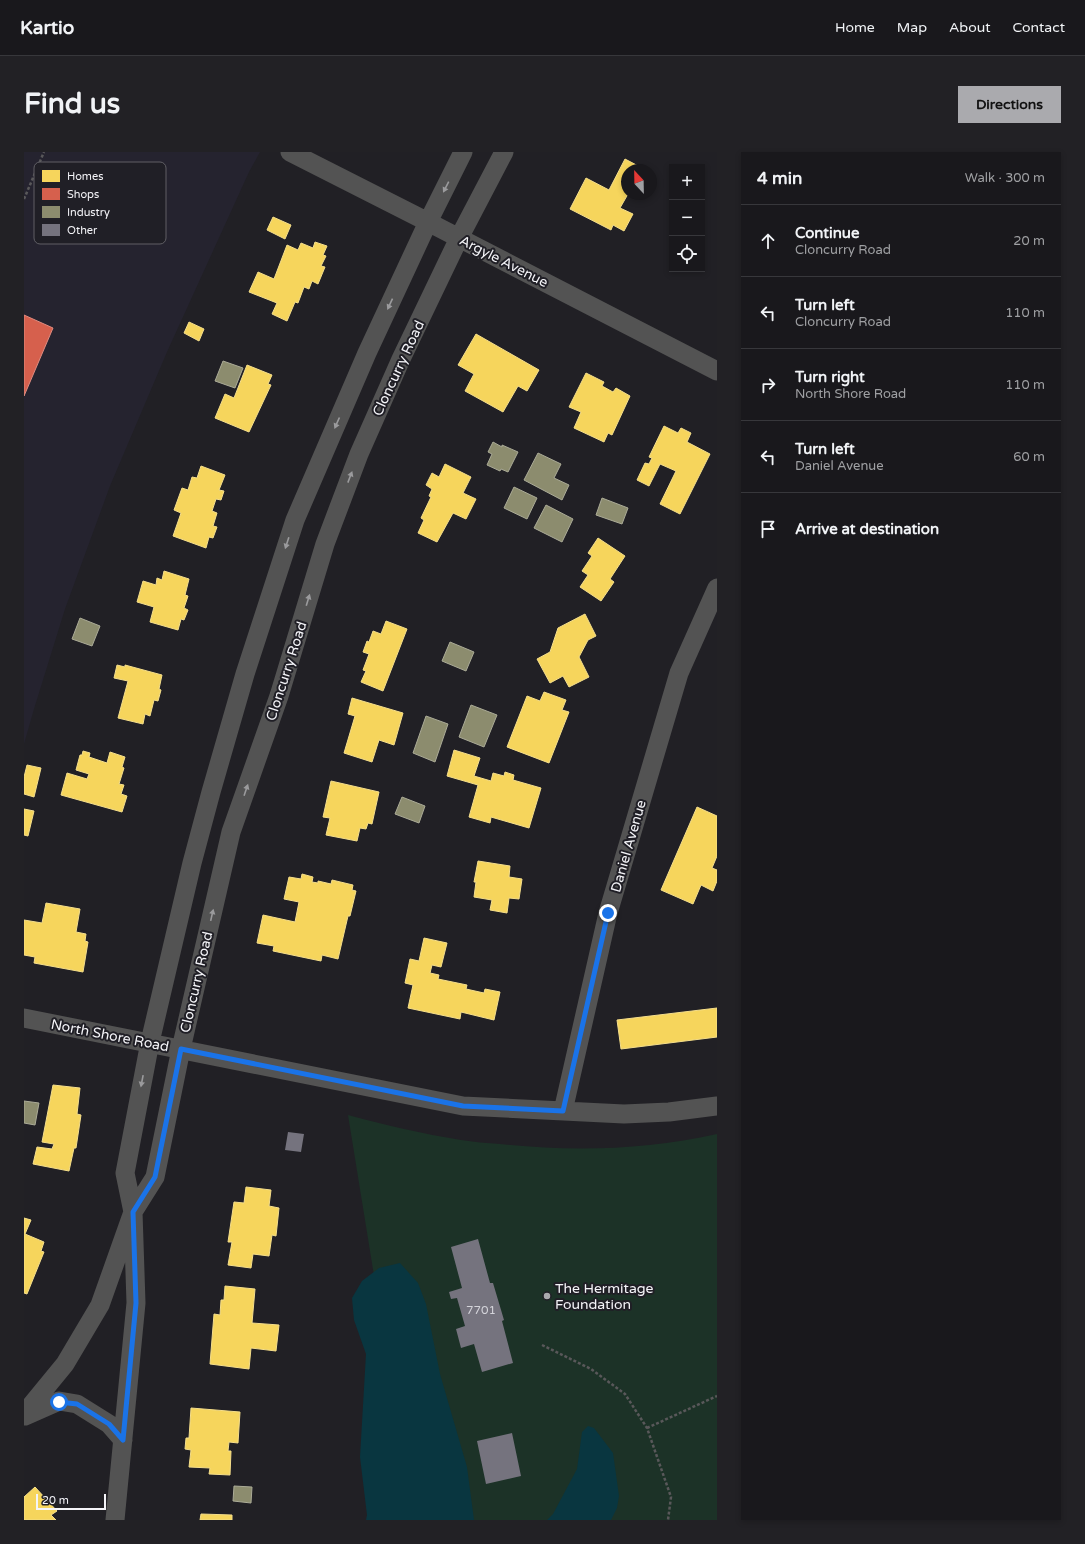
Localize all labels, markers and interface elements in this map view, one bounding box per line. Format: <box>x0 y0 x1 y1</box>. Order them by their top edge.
text: Kartio <box>20 17 74 39</box>
text: Home <box>835 19 875 36</box>
text: Map <box>897 19 927 36</box>
text: About <box>949 19 991 36</box>
text: Contact <box>1013 19 1065 36</box>
button: Directions <box>958 86 1061 123</box>
text: Find us <box>24 87 120 121</box>
legend <box>34 162 166 244</box>
north arrow <box>621 164 657 200</box>
map controls <box>669 164 705 272</box>
button: + <box>669 164 705 200</box>
text: 4 min <box>757 168 802 189</box>
text: Homes <box>67 170 103 183</box>
text: Walk · 300 m <box>965 170 1045 186</box>
one-way arrow <box>443 181 449 193</box>
text: Shops <box>67 188 99 201</box>
button: − <box>669 200 705 236</box>
text: Industry <box>67 206 110 219</box>
text: Other <box>67 224 98 237</box>
text: Continue <box>795 224 859 242</box>
icon: ahead <box>757 230 779 252</box>
street label: Argyle Avenue <box>457 232 551 291</box>
text: 20 m <box>1013 233 1045 249</box>
button: locate <box>669 236 705 272</box>
text: Cloncurry Road <box>795 242 891 258</box>
text: Turn left <box>795 296 855 314</box>
one-way arrow <box>387 299 393 310</box>
icon: left <box>757 302 779 324</box>
text: 110 m <box>1005 305 1045 321</box>
text: Cloncurry Road <box>795 314 891 330</box>
street label: Cloncurry Road <box>369 318 428 419</box>
text: Turn right <box>795 368 865 386</box>
icon: right <box>757 374 779 396</box>
text: 110 m <box>1005 377 1045 393</box>
text: North Shore Road <box>795 386 906 402</box>
one-way arrow <box>333 417 339 429</box>
text: Turn left <box>795 440 855 458</box>
icon: left <box>757 446 779 468</box>
text: 60 m <box>1013 449 1045 465</box>
text: Daniel Avenue <box>795 458 884 474</box>
one-way arrow <box>348 471 354 483</box>
icon: arrive <box>757 518 779 540</box>
text: Arrive at destination <box>795 520 939 538</box>
one-way arrow <box>284 537 290 549</box>
one-way arrow <box>305 594 311 606</box>
street label: Cloncurry Road <box>262 619 311 723</box>
one-way arrow <box>243 784 249 796</box>
street label: Daniel Avenue <box>607 798 650 894</box>
route end <box>599 904 617 922</box>
one-way arrow <box>209 909 215 922</box>
street label: Cloncurry Road <box>177 930 216 1034</box>
street label: North Shore Road <box>49 1016 170 1055</box>
one-way arrow <box>139 1075 145 1087</box>
place label: The Hermitage Foundation <box>555 1280 654 1313</box>
marker: The Hermitage Foundation <box>542 1291 552 1301</box>
house number: 7701 <box>466 1303 496 1317</box>
route start <box>50 1393 68 1411</box>
scale bar <box>36 1492 106 1511</box>
text: 20 m <box>42 1494 69 1507</box>

